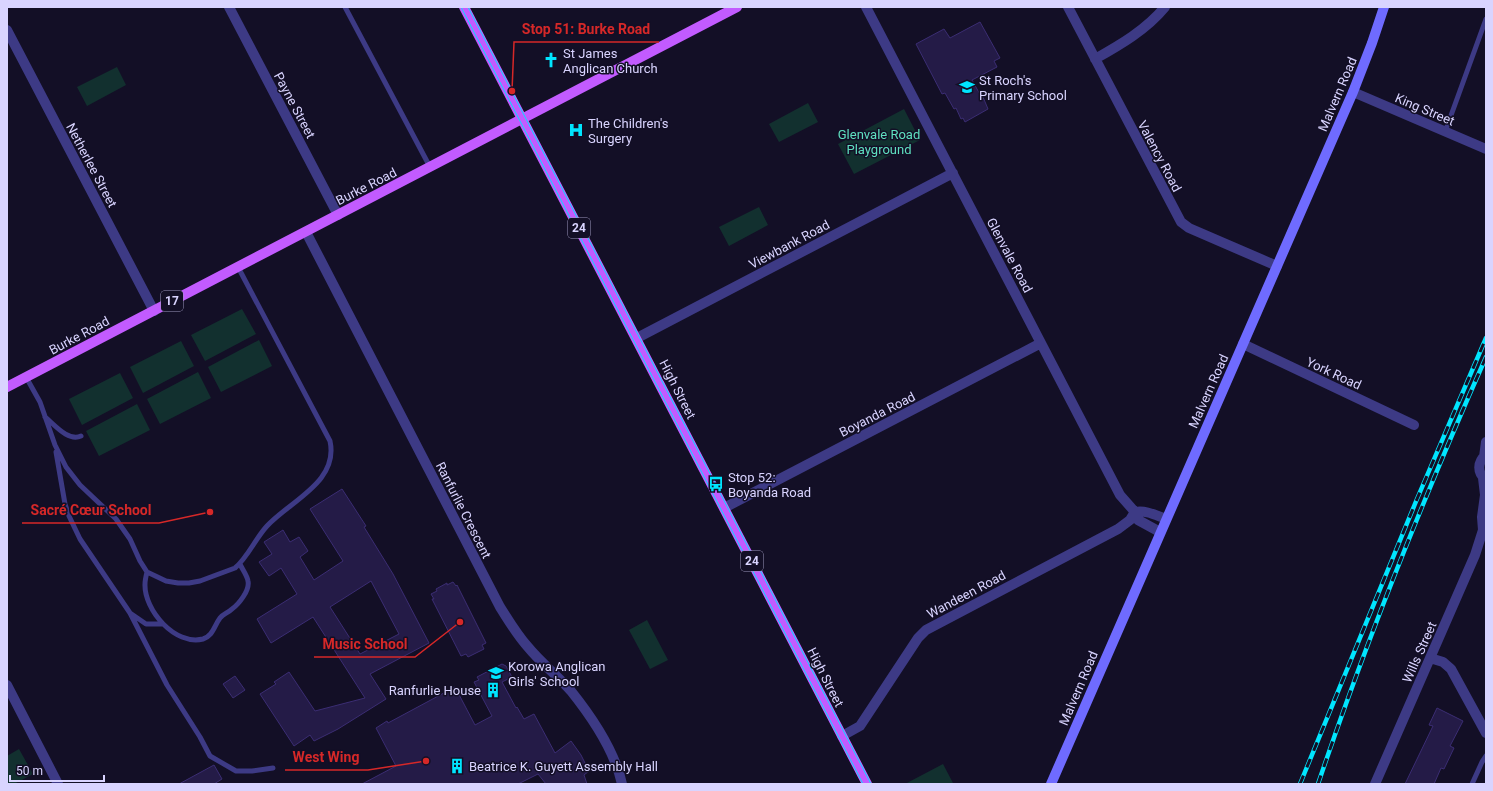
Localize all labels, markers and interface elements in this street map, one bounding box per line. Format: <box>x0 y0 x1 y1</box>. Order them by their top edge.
callout: Stop 51: Burke Road <box>514 16 659 42</box>
text: Stop 51: Burke Road <box>522 21 650 37</box>
place label: St James Anglican Church <box>563 46 658 76</box>
church icon: St James Anglican Church <box>542 51 560 69</box>
street label: Malvern Road <box>1315 55 1360 134</box>
street label: Payne Street <box>271 70 318 141</box>
place label: St Roch's Primary School <box>979 73 1067 103</box>
school or university icon: St Roch's Primary School <box>958 78 976 96</box>
street label: King Street <box>1393 90 1457 129</box>
place label: The Children's Surgery <box>588 116 669 146</box>
street label: Valency Road <box>1135 118 1185 194</box>
street label: Netherlee Street <box>63 120 120 210</box>
hospital icon: The Children's Surgery <box>567 121 585 139</box>
park label: Glenvale Road Playground <box>838 127 920 157</box>
street label: Burke Road <box>333 165 399 208</box>
street label: Glenvale Road <box>984 215 1036 295</box>
street label: Viewbank Road <box>746 217 832 272</box>
road number: 24 <box>568 218 590 238</box>
road number: 17 <box>161 291 183 311</box>
street label: Burke Road <box>47 313 112 358</box>
street label: Malvern Road <box>1185 352 1231 430</box>
street label: York Road <box>1304 354 1364 393</box>
street label: High Street <box>656 357 699 421</box>
street label: Boyanda Road <box>837 389 918 440</box>
street label: Ranfurlie Crescent <box>433 459 494 561</box>
place label: Stop 52: Boyanda Road <box>728 470 811 500</box>
bus stop icon: Stop 52: Boyanda Road <box>707 475 725 493</box>
callout: Sacré Cœur School <box>22 497 159 523</box>
text: Sacré Cœur School <box>31 502 151 518</box>
road number: 24 <box>741 551 763 571</box>
street label: Wandeen Road <box>924 567 1008 621</box>
street label: Wills Street <box>1399 619 1440 685</box>
callout: Music School <box>314 631 415 657</box>
text: Music School <box>322 636 408 652</box>
street label: High Street <box>804 645 847 709</box>
street label: Malvern Road <box>1056 649 1101 728</box>
place label: Korowa Anglican Girls' School <box>508 659 606 689</box>
school or university icon: Korowa Anglican Girls' School <box>487 664 505 682</box>
building icon: Ranfurlie House <box>484 681 502 699</box>
place label: Ranfurlie House <box>389 683 481 698</box>
callout: West Wing <box>285 744 368 770</box>
text: West Wing <box>293 749 359 765</box>
scale bar <box>10 757 104 783</box>
building icon: Beatrice K. Guyett Assembly Hall <box>448 757 466 775</box>
place label: Beatrice K. Guyett Assembly Hall <box>469 759 658 774</box>
text: 50 m <box>16 764 43 778</box>

